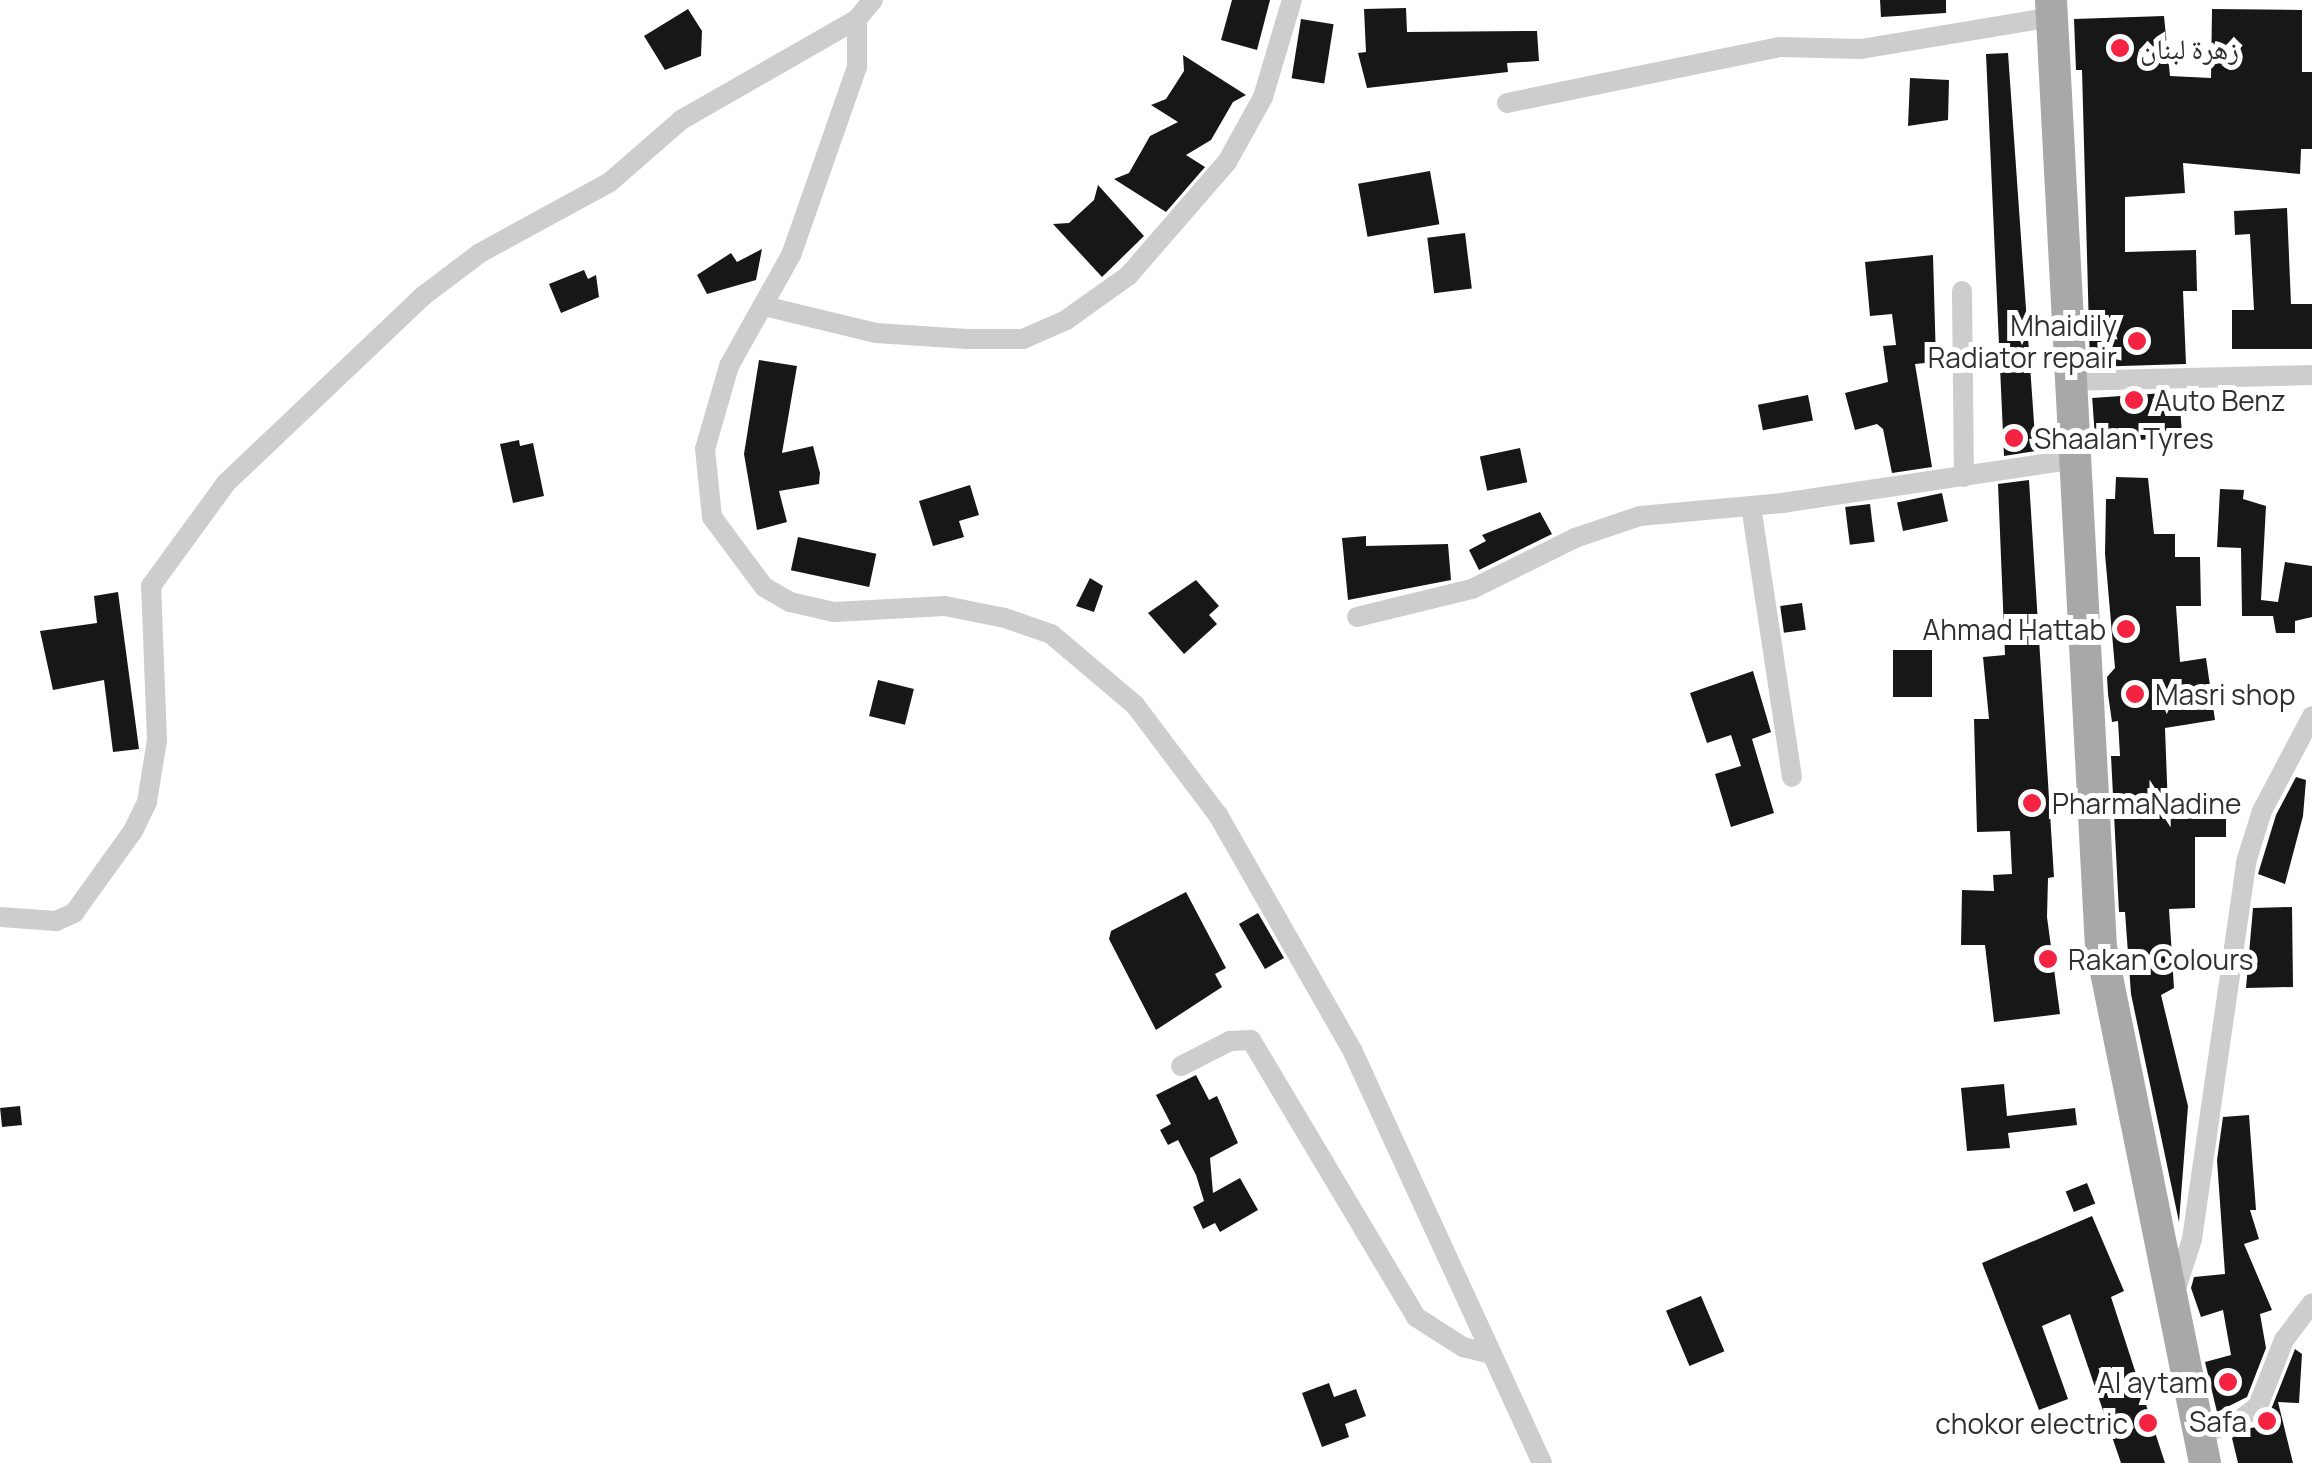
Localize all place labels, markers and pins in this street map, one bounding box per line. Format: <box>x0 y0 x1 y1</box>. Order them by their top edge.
place label: زهرة لبنان <box>2140 31 2239 65</box>
marker: زهرة لبنان <box>2109 37 2131 59</box>
place label: Mhaidily Radiator repair <box>1928 308 2117 374</box>
marker: Mhaidily Radiator repair <box>2126 330 2148 352</box>
place label: Auto Benz <box>2154 383 2286 417</box>
marker: Auto Benz <box>2123 389 2145 411</box>
place label: Shaalan Tyres <box>2034 421 2214 455</box>
marker: Shaalan Tyres <box>2003 427 2025 449</box>
place label: Ahmad Hattab <box>1923 612 2106 646</box>
marker: Ahmad Hattab <box>2115 618 2137 640</box>
place label: Masri shop <box>2155 677 2295 711</box>
marker: Masri shop <box>2124 683 2146 705</box>
place label: PharmaNadine <box>2052 786 2241 820</box>
marker: PharmaNadine <box>2021 792 2043 814</box>
place label: Rakan Colours <box>2068 942 2253 976</box>
marker: Rakan Colours <box>2037 948 2059 970</box>
place label: Al aytam <box>2097 1365 2208 1399</box>
marker: Al aytam <box>2217 1371 2239 1393</box>
place label: Safa <box>2189 1404 2247 1438</box>
place label: chokor electric <box>1935 1406 2128 1440</box>
marker: Safa <box>2256 1410 2278 1432</box>
marker: chokor electric <box>2137 1412 2159 1434</box>

